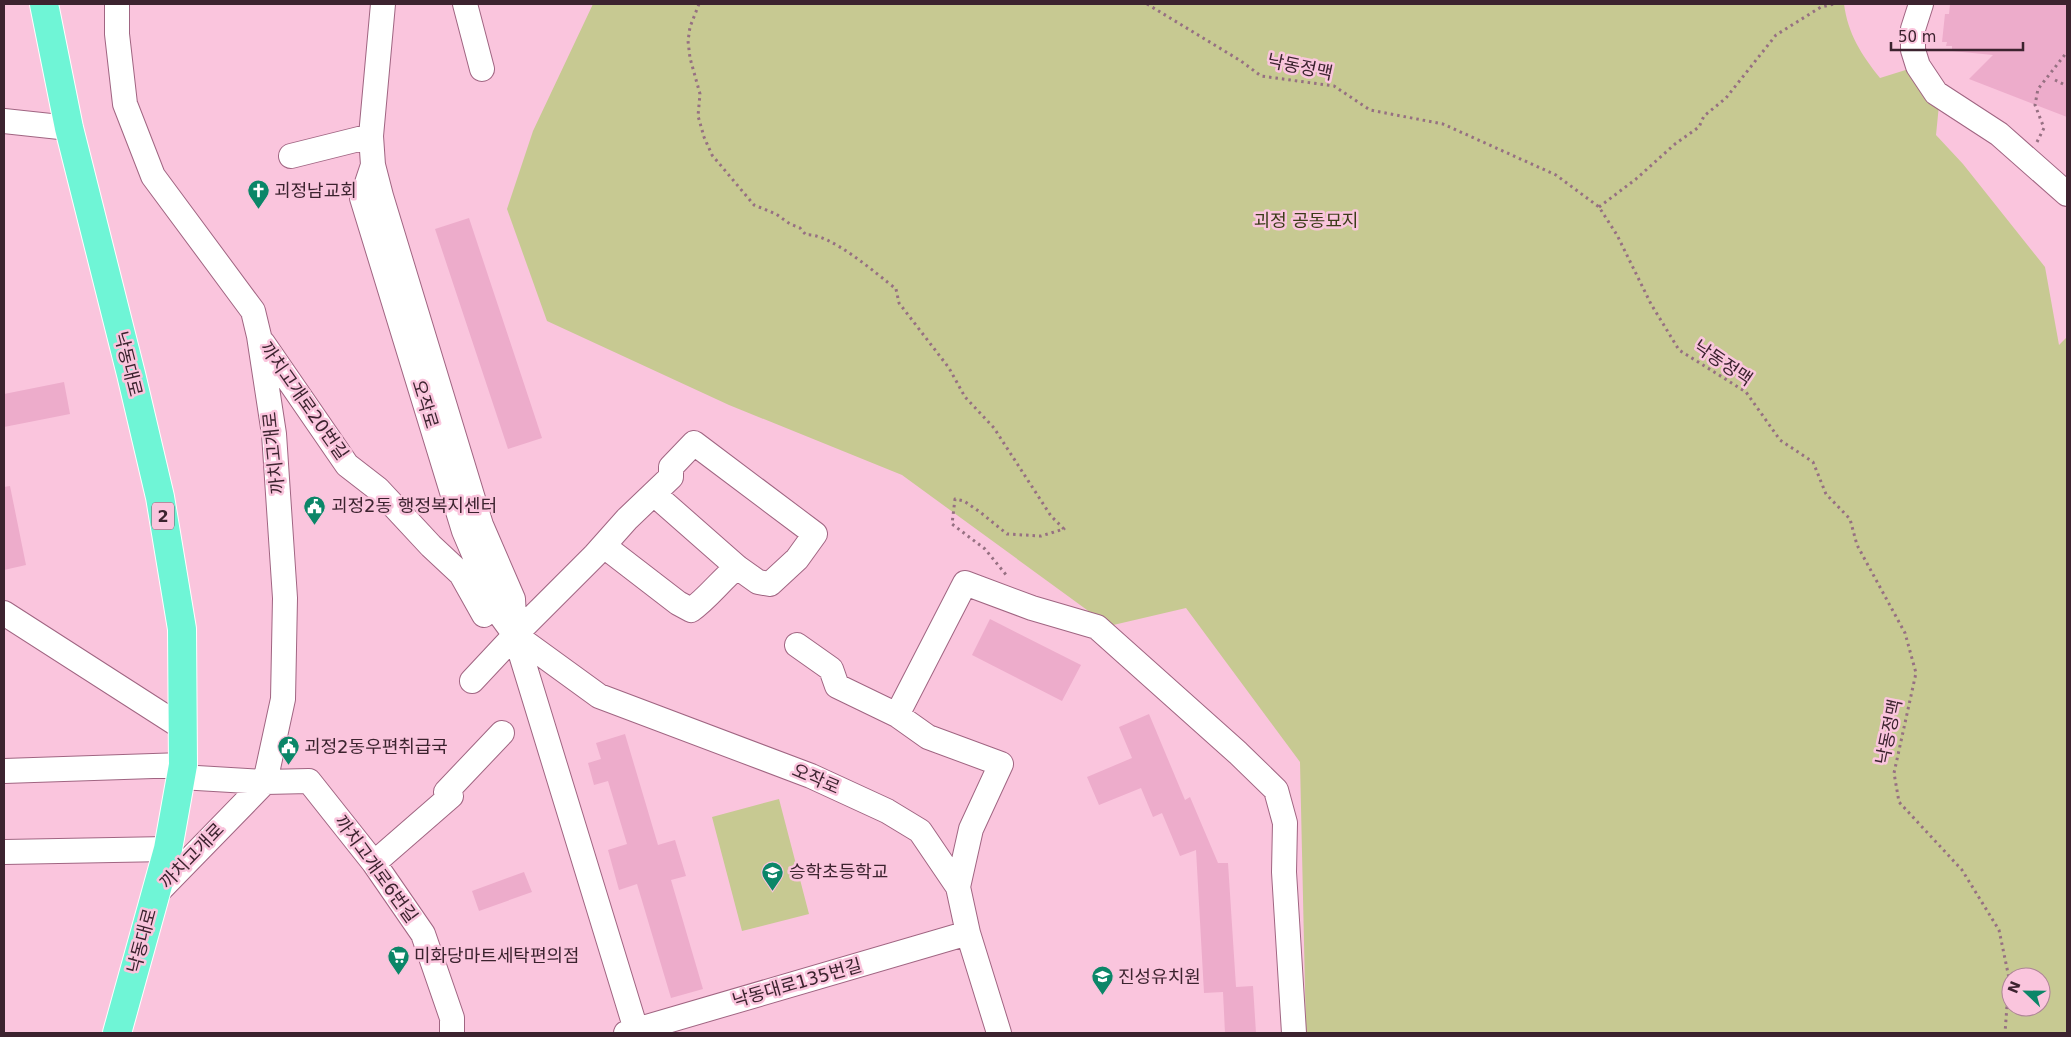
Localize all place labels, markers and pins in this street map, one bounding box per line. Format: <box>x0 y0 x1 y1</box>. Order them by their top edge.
church icon: 괴정남교회 <box>246 179 270 210</box>
place label: 괴정남교회 <box>274 180 357 201</box>
public building icon: 괴정2동 행정복지센터 <box>303 494 327 525</box>
place label: 괴정2동 행정복지센터 <box>331 495 497 516</box>
public building icon: 괴정2동우편취급국 <box>276 735 300 766</box>
place label: 괴정2동우편취급국 <box>304 736 448 757</box>
school or university icon: 승학초등학교 <box>761 860 785 891</box>
place label: 승학초등학교 <box>789 861 888 882</box>
supermarket icon: 미화당마트세탁편의점 <box>386 944 410 975</box>
place label: 미화당마트세탁편의점 <box>414 945 580 966</box>
school or university icon: 진성유치원 <box>1090 965 1114 996</box>
place label: 진성유치원 <box>1118 966 1201 987</box>

